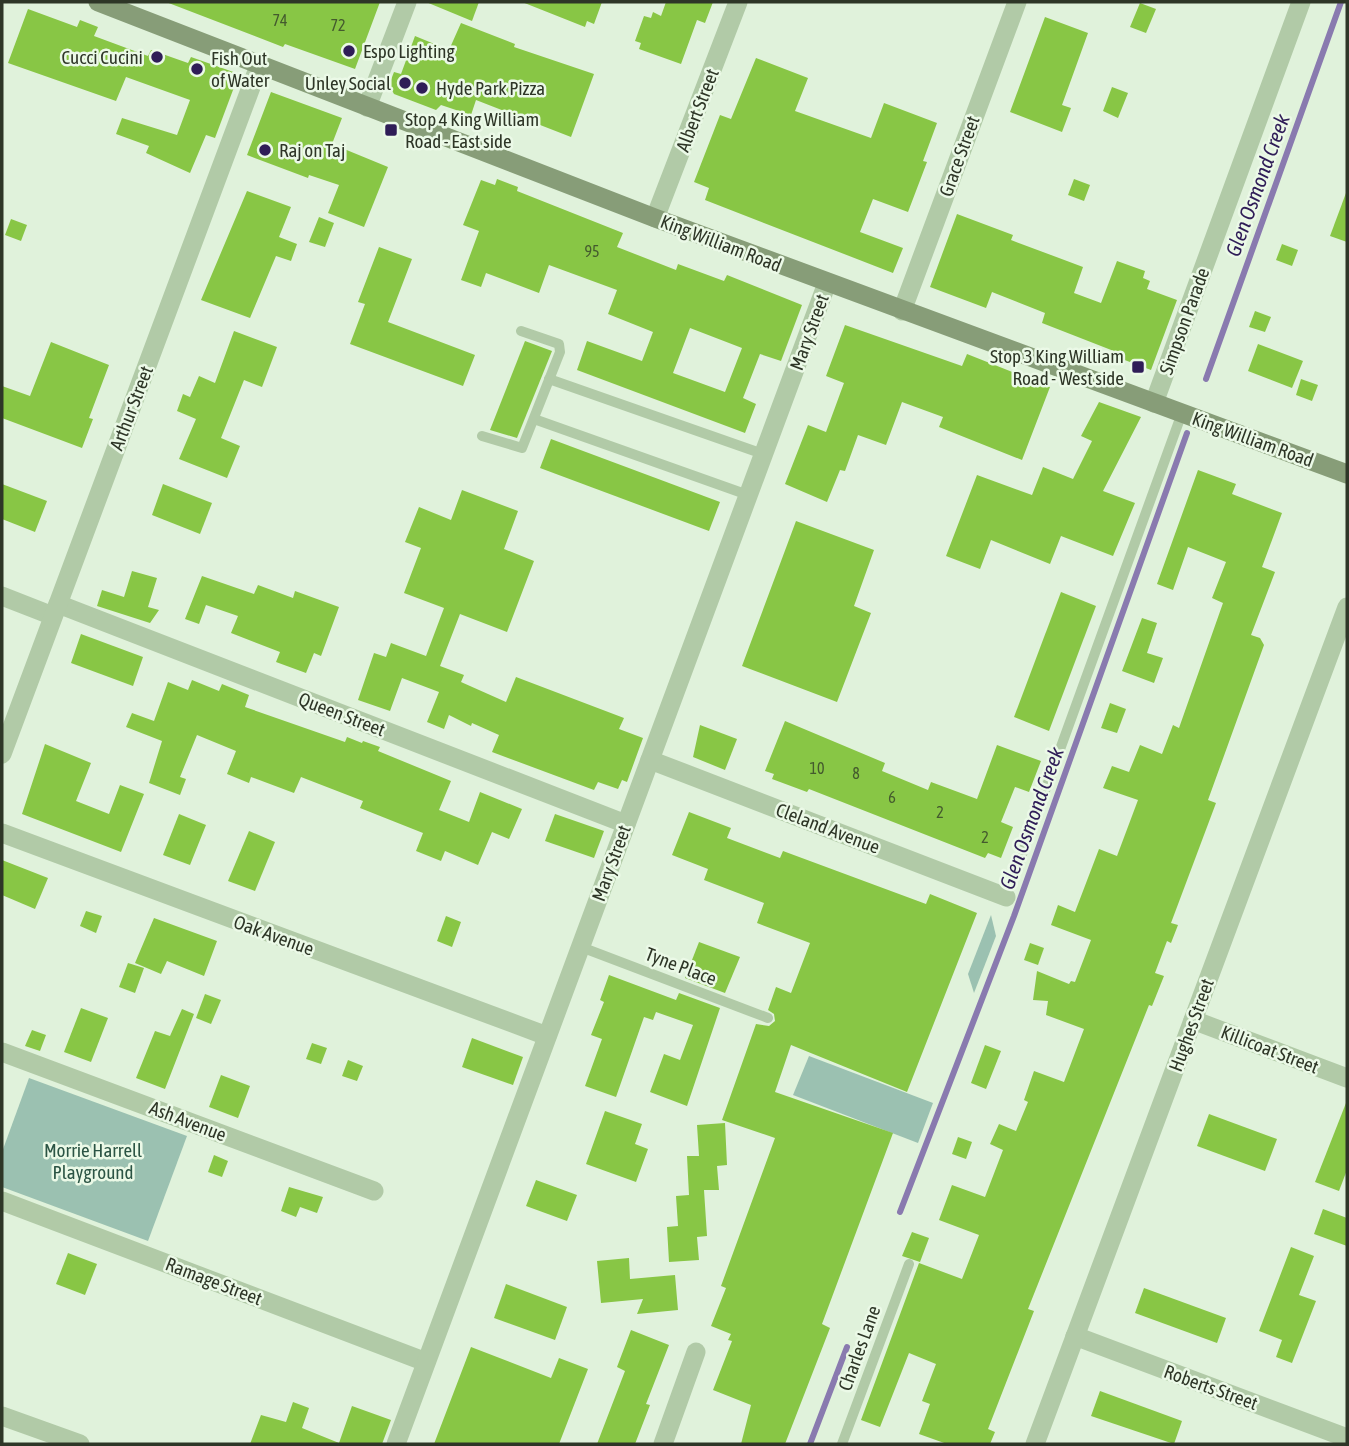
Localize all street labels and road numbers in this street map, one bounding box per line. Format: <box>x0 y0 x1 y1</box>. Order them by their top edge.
street label: Albert Street <box>671 65 723 155</box>
street label: Grace Street <box>934 113 984 199</box>
street label: King William Road <box>657 210 785 276</box>
street label: Simpson Parade <box>1155 265 1213 377</box>
street label: Mary Street <box>785 291 833 373</box>
street label: Arthur Street <box>105 363 157 453</box>
street label: King William Road <box>1189 407 1317 471</box>
street label: Queen Street <box>296 687 388 741</box>
street label: Cleland Avenue <box>773 798 883 858</box>
street label: Mary Street <box>587 822 635 904</box>
street label: Oak Avenue <box>231 910 317 960</box>
street label: Tyne Place <box>642 942 720 990</box>
street label: Hughes Street <box>1164 976 1218 1074</box>
street label: Killicoat Street <box>1218 1020 1322 1078</box>
street label: Ash Avenue <box>147 1096 229 1146</box>
street label: Ramage Street <box>163 1253 265 1309</box>
street label: Charles Lane <box>833 1302 885 1394</box>
street label: Roberts Street <box>1161 1360 1261 1414</box>

